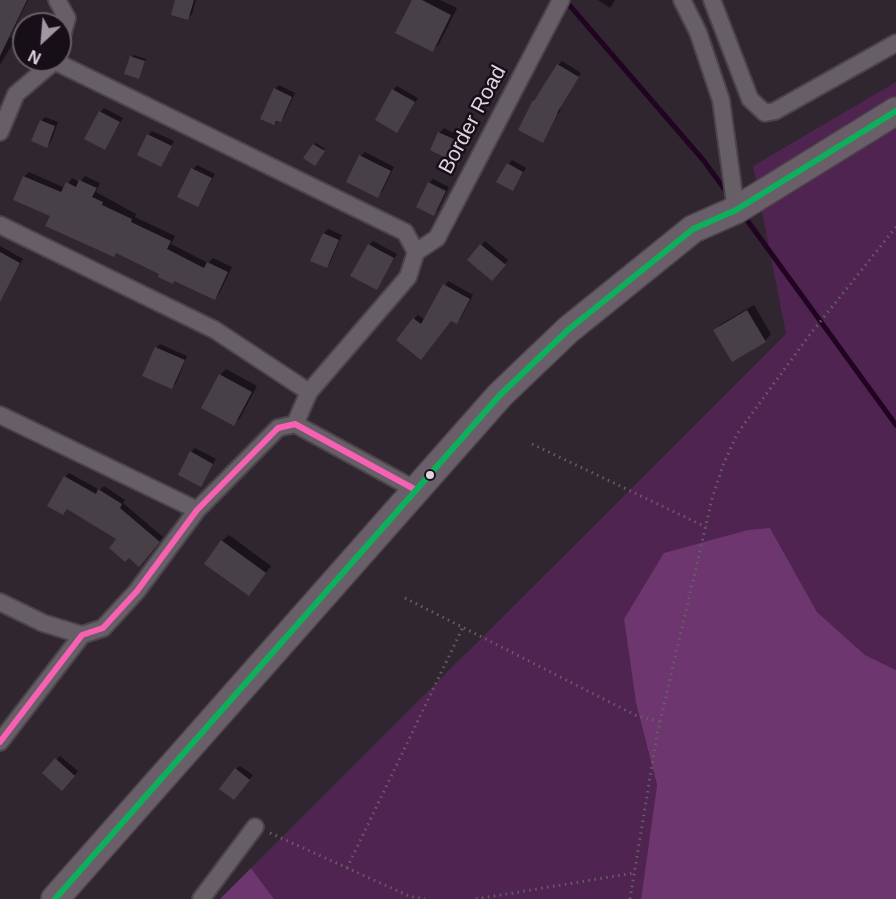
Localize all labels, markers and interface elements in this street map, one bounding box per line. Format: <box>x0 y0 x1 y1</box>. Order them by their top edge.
north arrow <box>12 12 72 72</box>
text: N <box>26 47 44 67</box>
street label: Border Road <box>434 62 512 178</box>
unlabelled marker <box>424 469 436 481</box>

